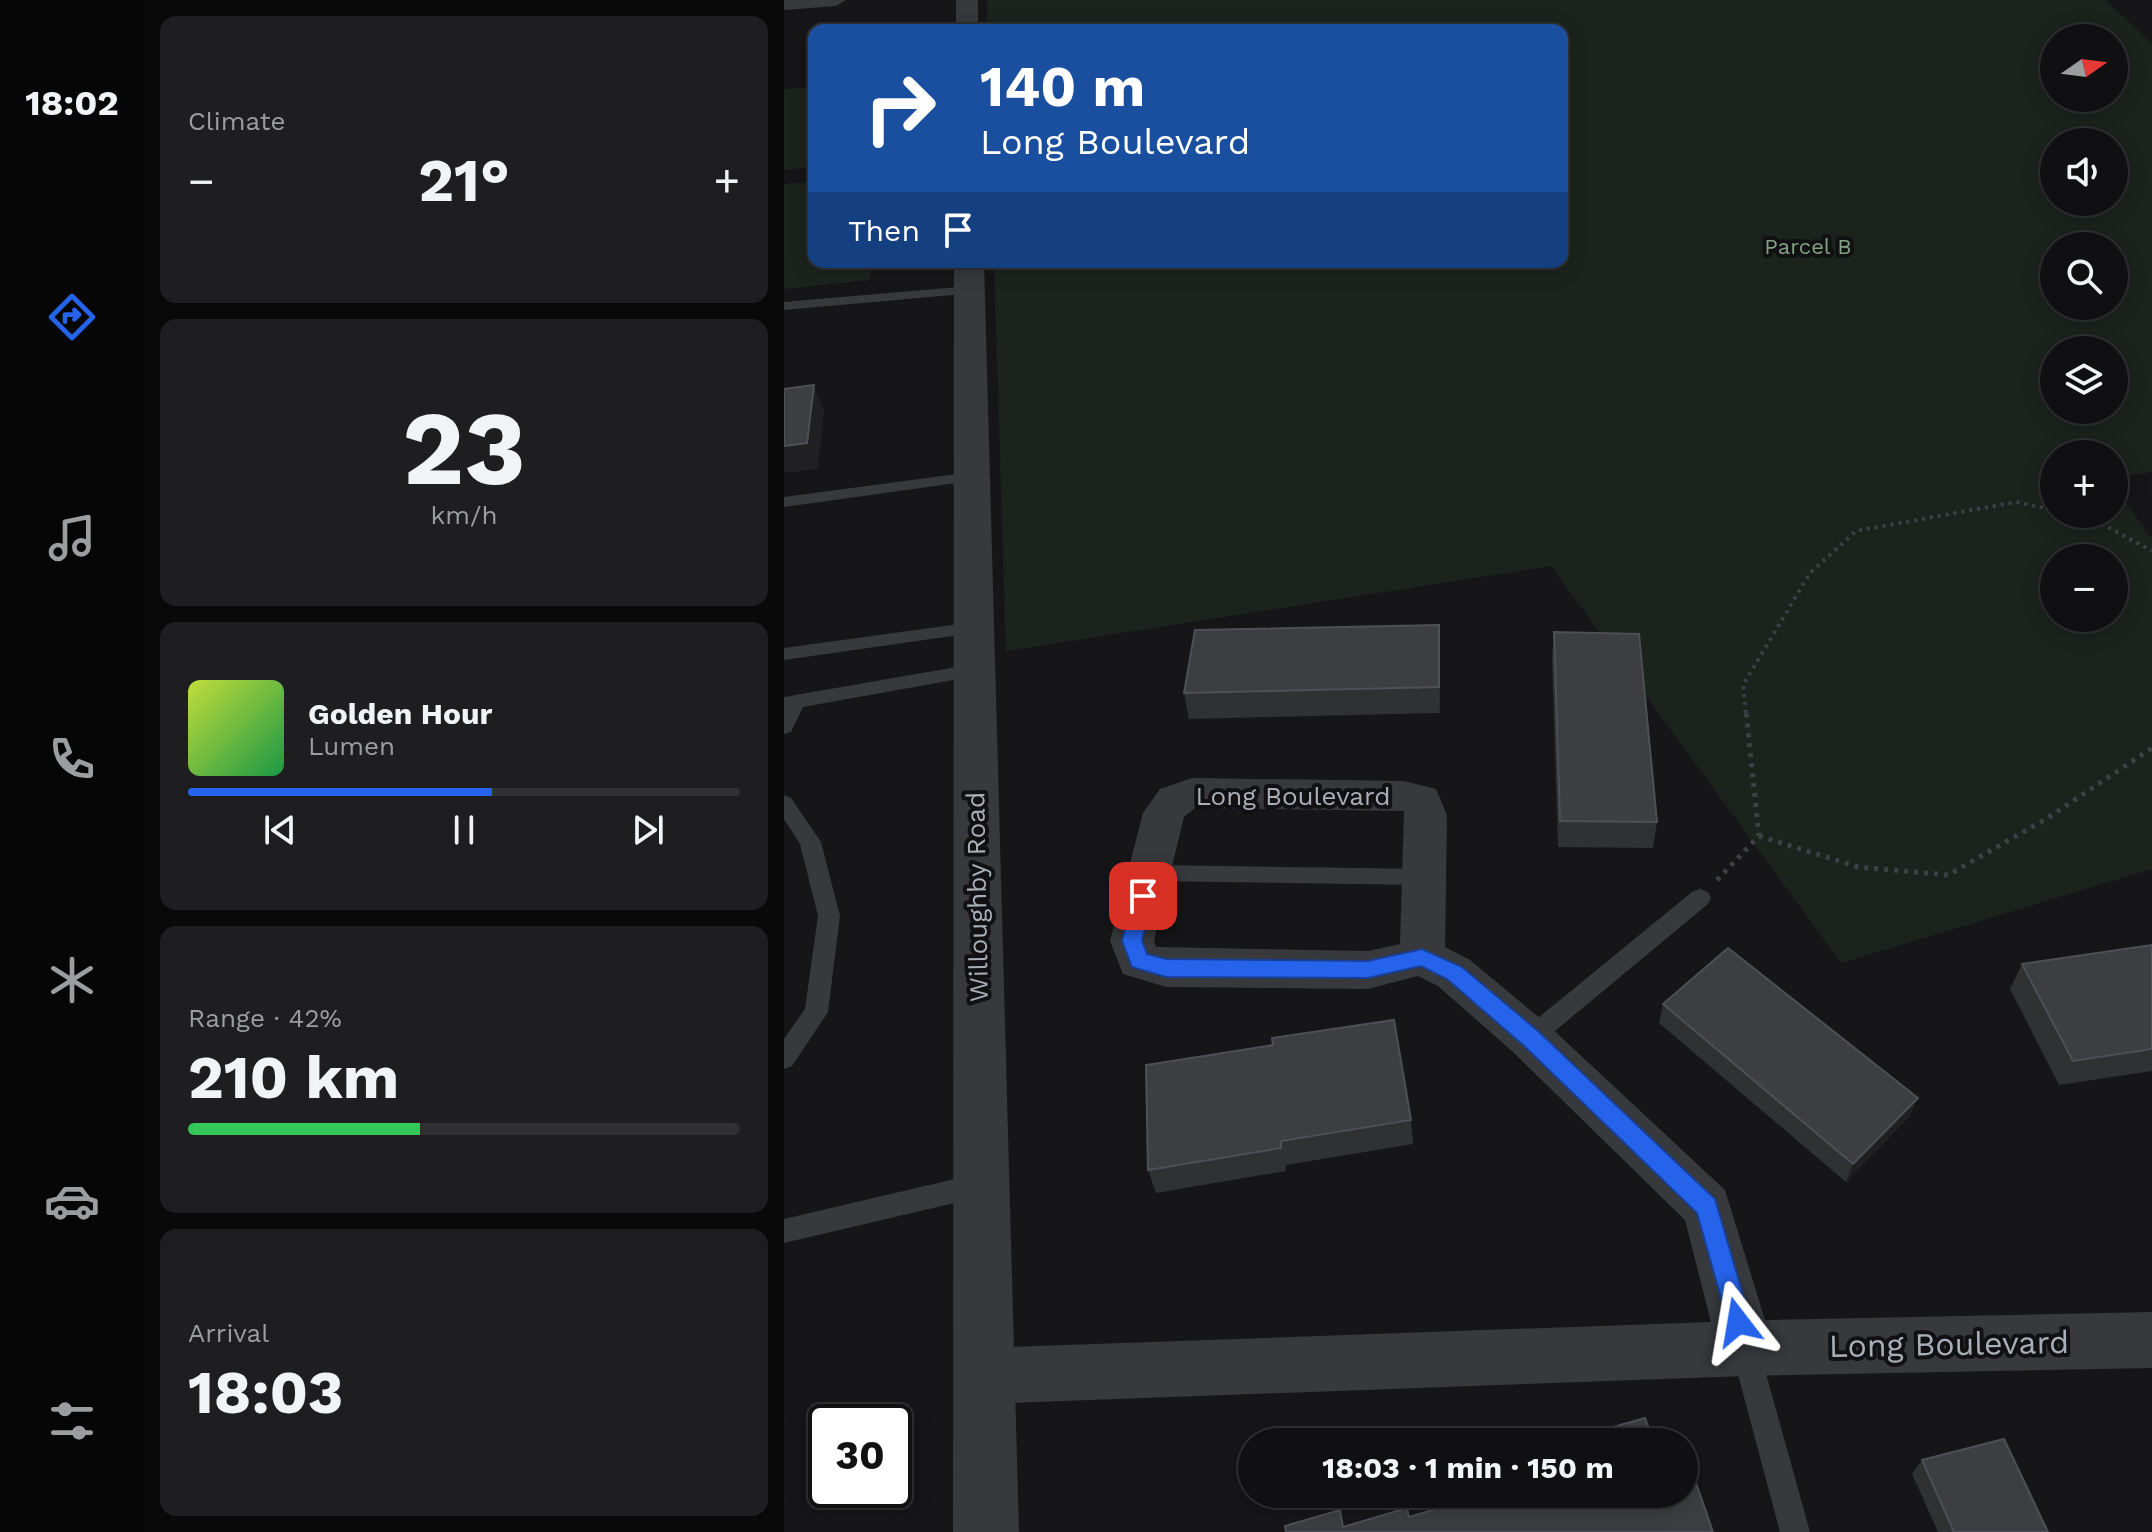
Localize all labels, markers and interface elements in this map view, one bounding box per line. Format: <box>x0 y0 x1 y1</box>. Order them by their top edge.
north arrow <box>2040 24 2128 112</box>
map controls <box>2040 24 2128 632</box>
text: 140 m <box>980 54 1145 120</box>
icon: right <box>848 56 952 160</box>
text: 18:02 <box>25 82 119 124</box>
text: Climate <box>188 106 286 136</box>
text: Long Boulevard <box>980 121 1250 163</box>
button: sound <box>2040 128 2128 216</box>
text: 21° <box>418 145 510 216</box>
text: − <box>188 155 215 207</box>
text: + <box>713 155 740 207</box>
icon: arrive <box>936 208 980 252</box>
text: Then <box>848 213 920 248</box>
button: search <box>2040 232 2128 320</box>
park label: Parcel B <box>1764 234 1852 259</box>
icon: directions <box>44 289 100 345</box>
button: layers <box>2040 336 2128 424</box>
text: 23 <box>402 387 526 509</box>
button: + <box>2040 440 2128 528</box>
text: km/h <box>431 500 497 530</box>
icon: music <box>44 510 100 566</box>
button: − <box>2040 544 2128 632</box>
text: Golden Hour <box>308 696 492 731</box>
icon: phone <box>44 731 100 787</box>
text: Lumen <box>308 731 395 761</box>
street label: Long Boulevard <box>1195 781 1391 811</box>
street label: Willoughby Road <box>960 792 994 1002</box>
icon: previous <box>258 808 302 852</box>
icon: pause <box>442 808 486 852</box>
icon: next <box>626 808 670 852</box>
pin <box>1109 862 1177 930</box>
icon: arrive <box>1121 874 1165 918</box>
icon: climate <box>44 952 100 1008</box>
text: Range · 42% <box>188 1003 342 1033</box>
text: 210 km <box>188 1042 399 1113</box>
icon: car <box>44 1173 100 1229</box>
position arrow <box>1696 1280 1780 1364</box>
text: Arrival <box>188 1318 269 1348</box>
street label: Long Boulevard <box>1829 1323 2069 1365</box>
text: 18:03 <box>188 1357 343 1428</box>
icon: filters <box>44 1393 100 1449</box>
speed limit sign: 30 <box>808 1404 912 1508</box>
text: 18:03 · 1 min · 150 m <box>1322 1450 1614 1485</box>

